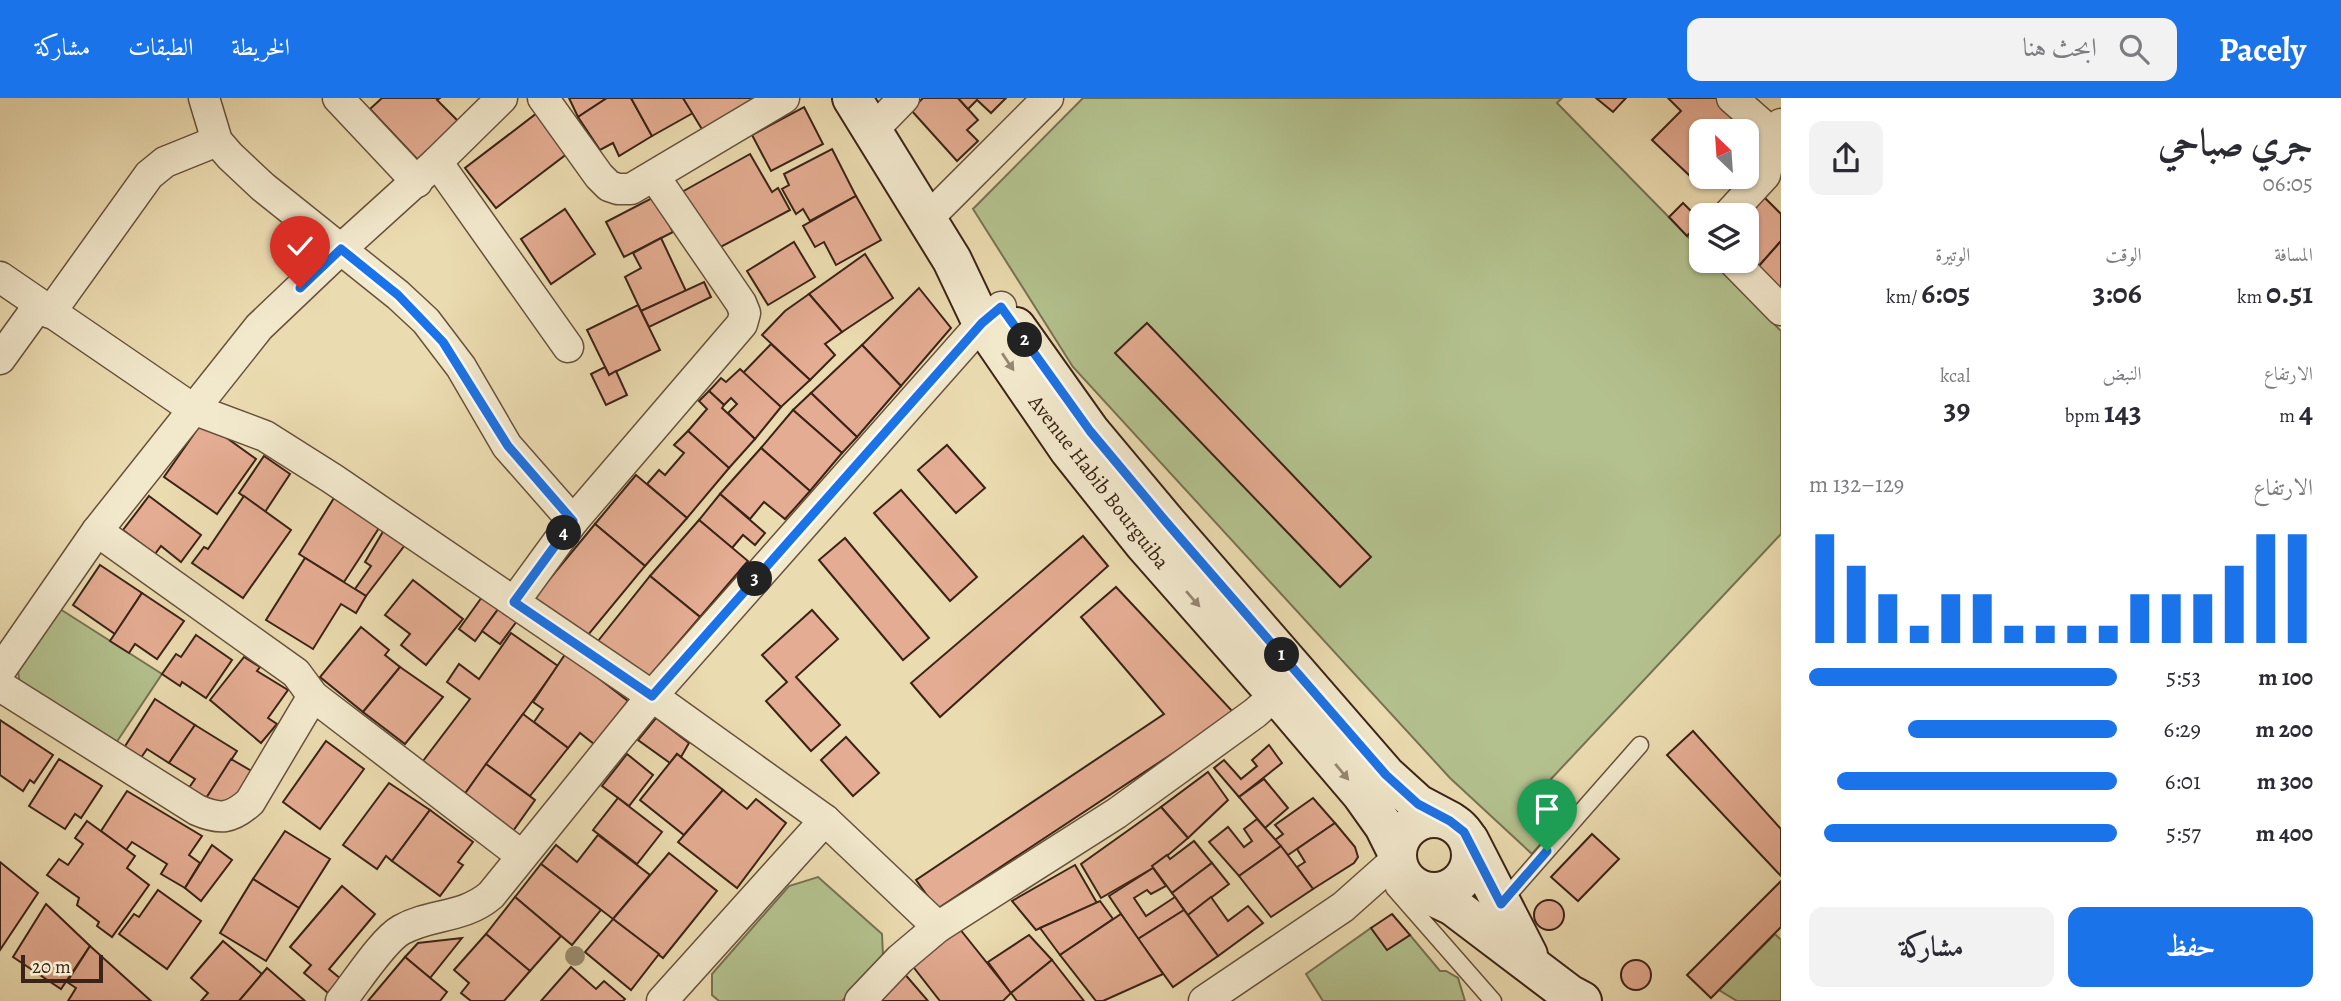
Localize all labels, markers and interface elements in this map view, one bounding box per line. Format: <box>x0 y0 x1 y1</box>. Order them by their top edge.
search box <box>1687 18 2177 81</box>
text: Pacely <box>2219 27 2306 72</box>
text: ابحث هنا <box>2022 30 2097 65</box>
icon: search <box>2115 30 2153 68</box>
text: مشاركة <box>35 31 90 63</box>
text: الطبقات <box>128 31 194 63</box>
text: الخريطة <box>232 31 290 63</box>
text: جري صباحي <box>2158 116 2313 168</box>
north arrow <box>1689 119 1759 189</box>
map controls <box>1689 119 1759 273</box>
button: share <box>1809 121 1883 195</box>
text: 06:05 <box>2262 168 2313 199</box>
button: layers <box>1689 203 1759 273</box>
pin <box>270 216 330 288</box>
icon: check <box>281 227 319 265</box>
text: الوتيرة <box>1935 242 1970 268</box>
text: الوقت <box>2105 242 2142 268</box>
text: المسافة <box>2274 242 2313 268</box>
text: 6:05 <box>1921 273 1970 313</box>
text: 3:06 <box>2093 273 2142 313</box>
text: 0.51 <box>2266 273 2313 313</box>
text: /km <box>1886 284 1921 310</box>
text: km <box>2237 284 2266 310</box>
pin: 2 <box>1007 322 1042 358</box>
text: 2 <box>1020 326 1029 352</box>
one-way arrow <box>1001 353 1015 371</box>
text: النبض <box>2103 361 2142 387</box>
text: الارتفاع <box>2264 361 2313 387</box>
text: kcal <box>1940 363 1970 389</box>
street label: Avenue Habib Bourguiba <box>1022 388 1176 575</box>
text: 39 <box>1944 389 1970 429</box>
text: 143 <box>2104 392 2142 432</box>
text: 4 <box>2299 392 2313 432</box>
text: bpm <box>2065 403 2104 429</box>
text: m <box>2279 403 2299 429</box>
text: 129–132 m <box>1809 469 1904 500</box>
text: الارتفاع <box>2253 472 2313 503</box>
pin: 4 <box>546 516 582 550</box>
text: 4 <box>559 519 568 545</box>
pin: 3 <box>738 561 772 596</box>
text: 3 <box>750 565 759 591</box>
one-way arrow <box>1185 591 1200 608</box>
pin: 1 <box>1264 638 1300 672</box>
text: 1 <box>1278 641 1285 667</box>
text: 5:53 <box>2166 662 2201 693</box>
text: 100 m <box>2258 662 2313 693</box>
text: 6:29 <box>2164 714 2201 745</box>
text: 200 m <box>2255 714 2313 745</box>
one-way arrow <box>1334 763 1349 780</box>
text: 6:01 <box>2165 766 2201 797</box>
text: 300 m <box>2257 766 2313 797</box>
pin <box>1517 779 1577 851</box>
icon: arrive <box>1528 790 1566 828</box>
text: 5:57 <box>2166 818 2201 849</box>
text: 400 m <box>2256 818 2313 849</box>
button: مشاركة <box>1809 907 2054 987</box>
button: حفظ <box>2068 907 2313 987</box>
scale bar <box>21 952 103 984</box>
text: 20 m <box>32 954 71 980</box>

